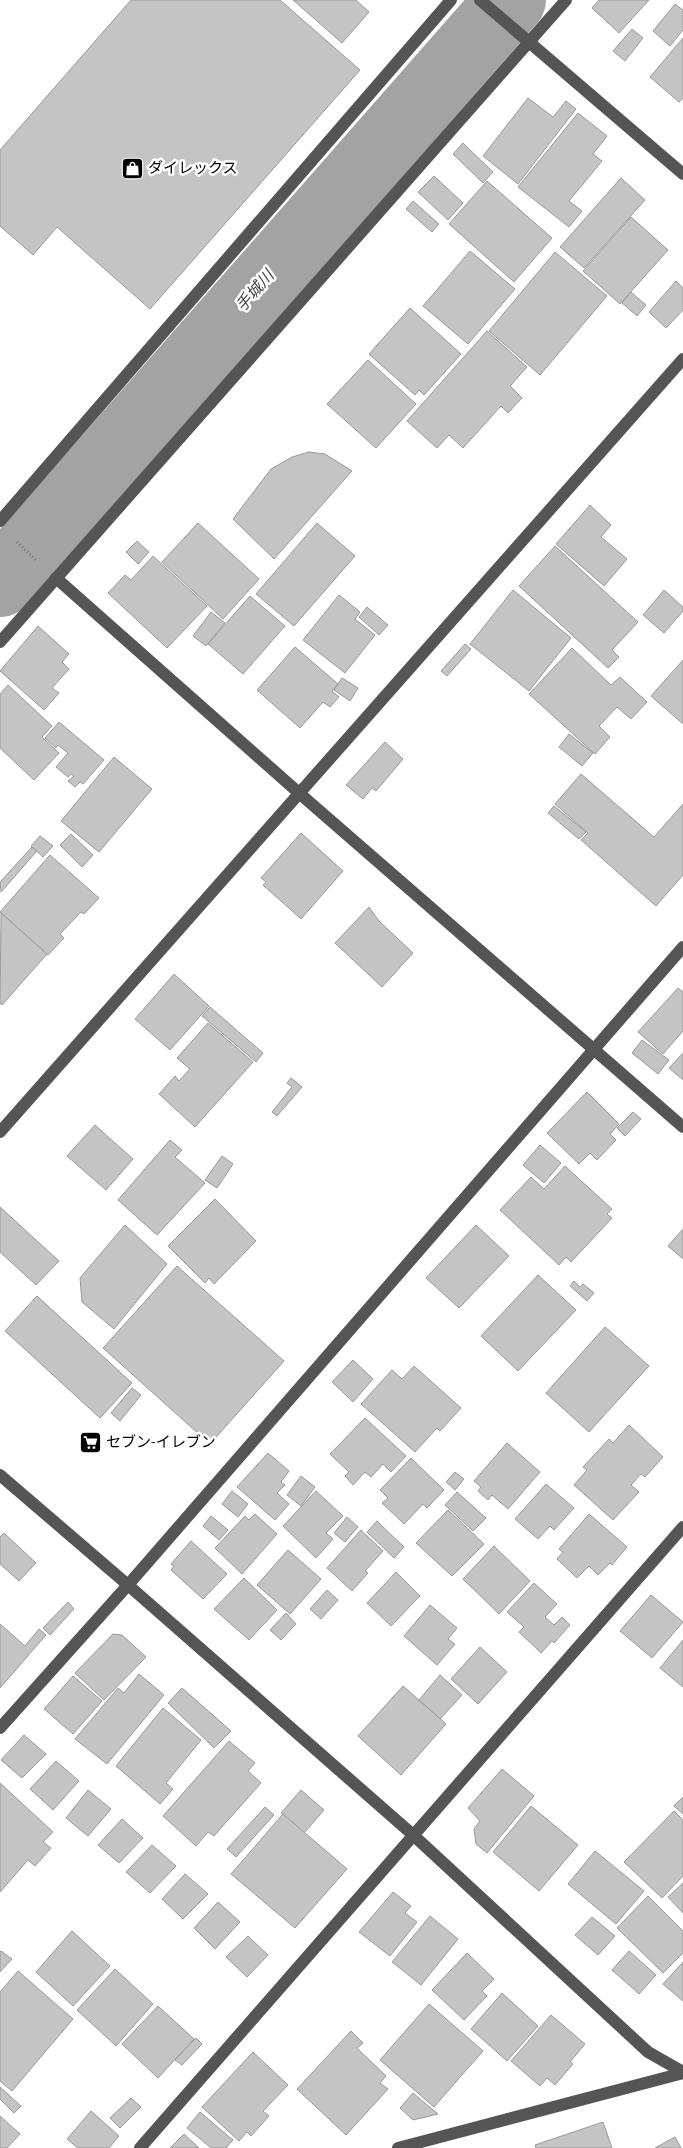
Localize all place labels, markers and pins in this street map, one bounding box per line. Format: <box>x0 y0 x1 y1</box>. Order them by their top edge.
shop icon: ダイレックス <box>120 156 144 180</box>
place label: ダイレックス <box>148 158 238 179</box>
supermarket icon: セブン-イレブン <box>78 1430 102 1454</box>
place label: セブン-イレブン <box>106 1432 216 1453</box>

